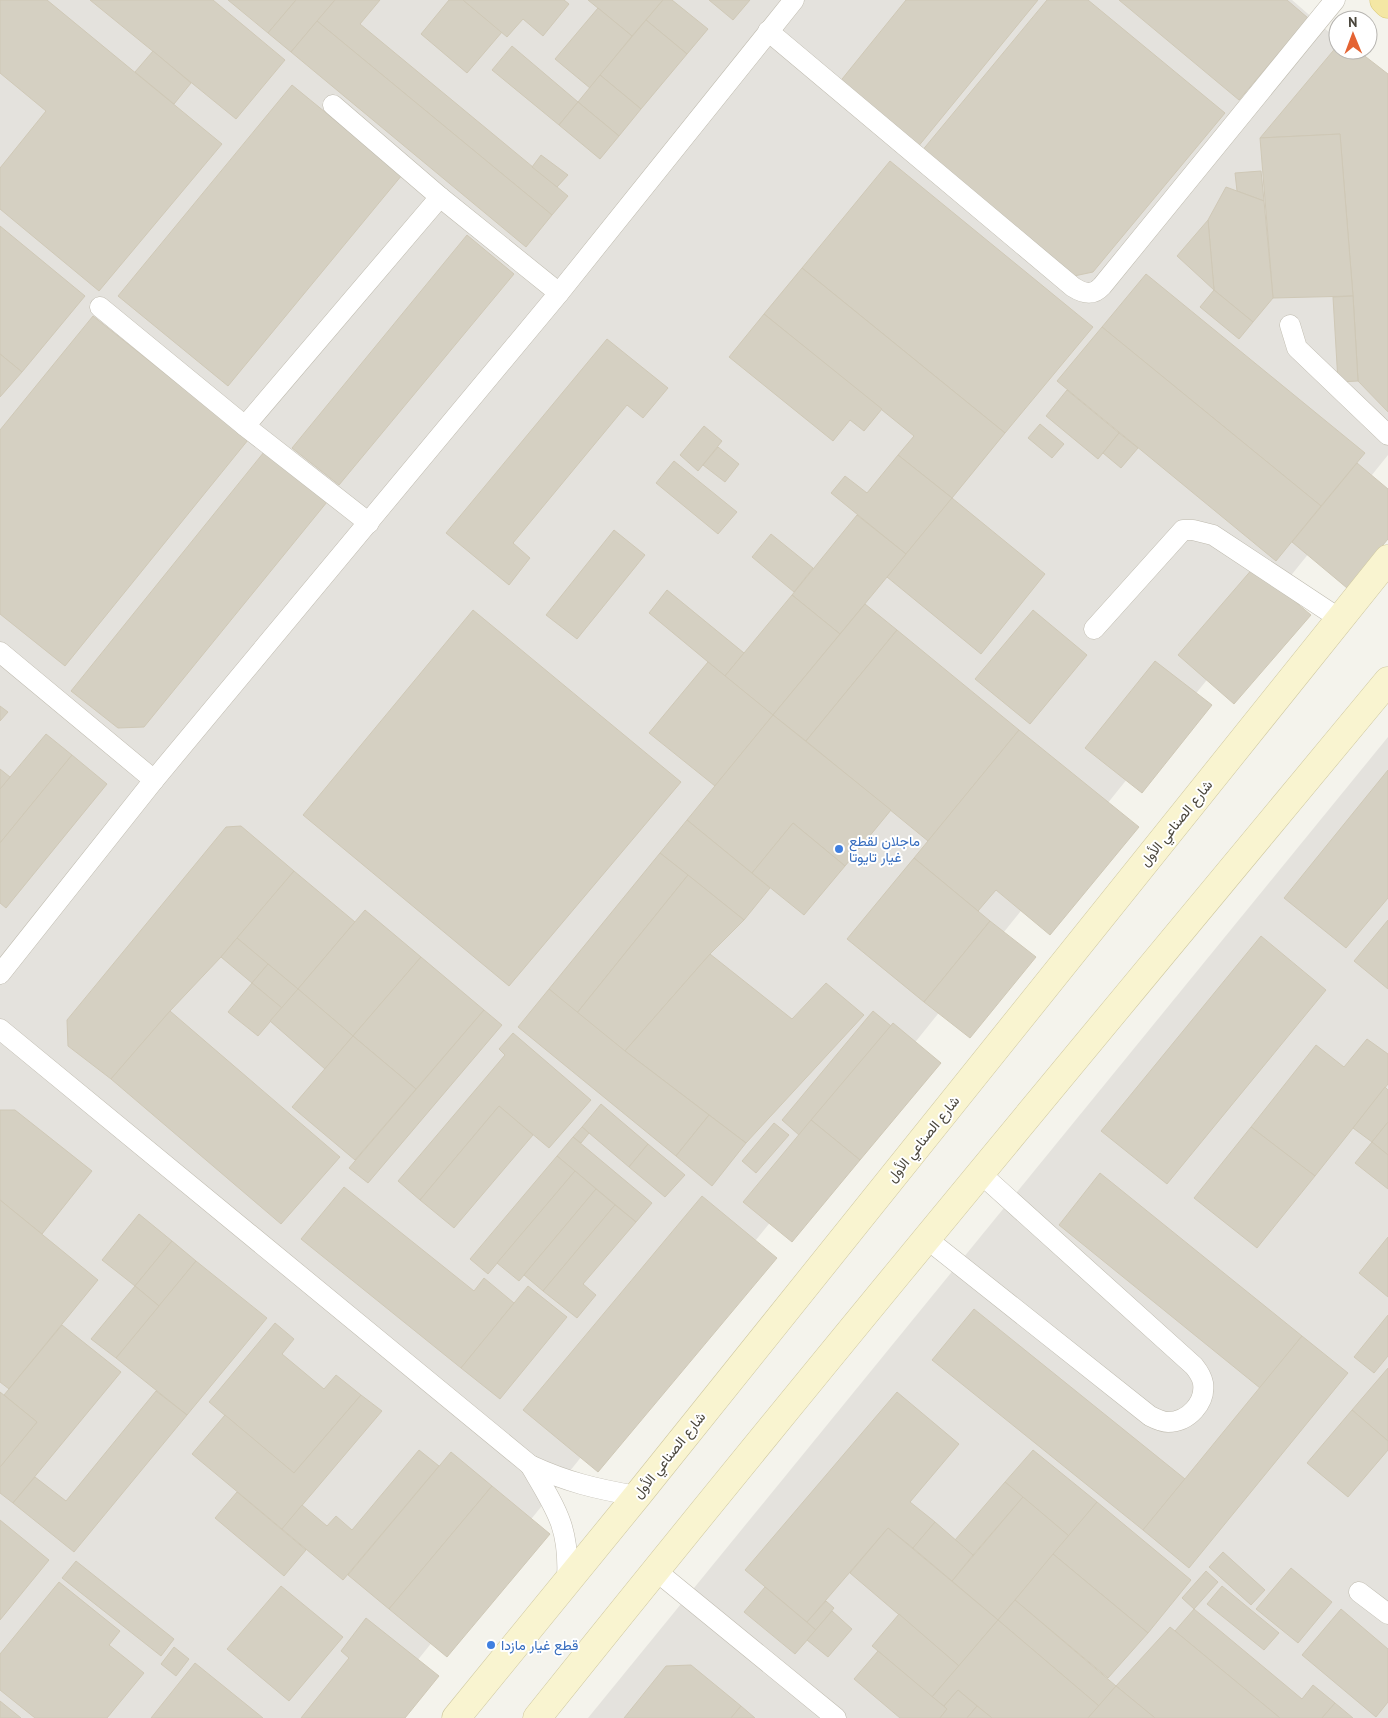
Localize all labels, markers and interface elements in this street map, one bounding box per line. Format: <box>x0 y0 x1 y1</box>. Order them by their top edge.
north arrow <box>1328 10 1378 60</box>
text: N <box>1348 13 1358 31</box>
street label: شارع الصناعي الأول <box>1136 776 1219 872</box>
place label: ماجلان لقطع غيار تايوتا <box>849 832 920 866</box>
marker: ماجلان لقطع غيار تايوتا <box>833 843 845 855</box>
street label: شارع الصناعي الأول <box>883 1092 966 1188</box>
street label: شارع الصناعي الأول <box>629 1408 712 1504</box>
place label: قطع غيار مازدا <box>501 1636 578 1656</box>
marker: قطع غيار مازدا <box>485 1639 497 1651</box>

